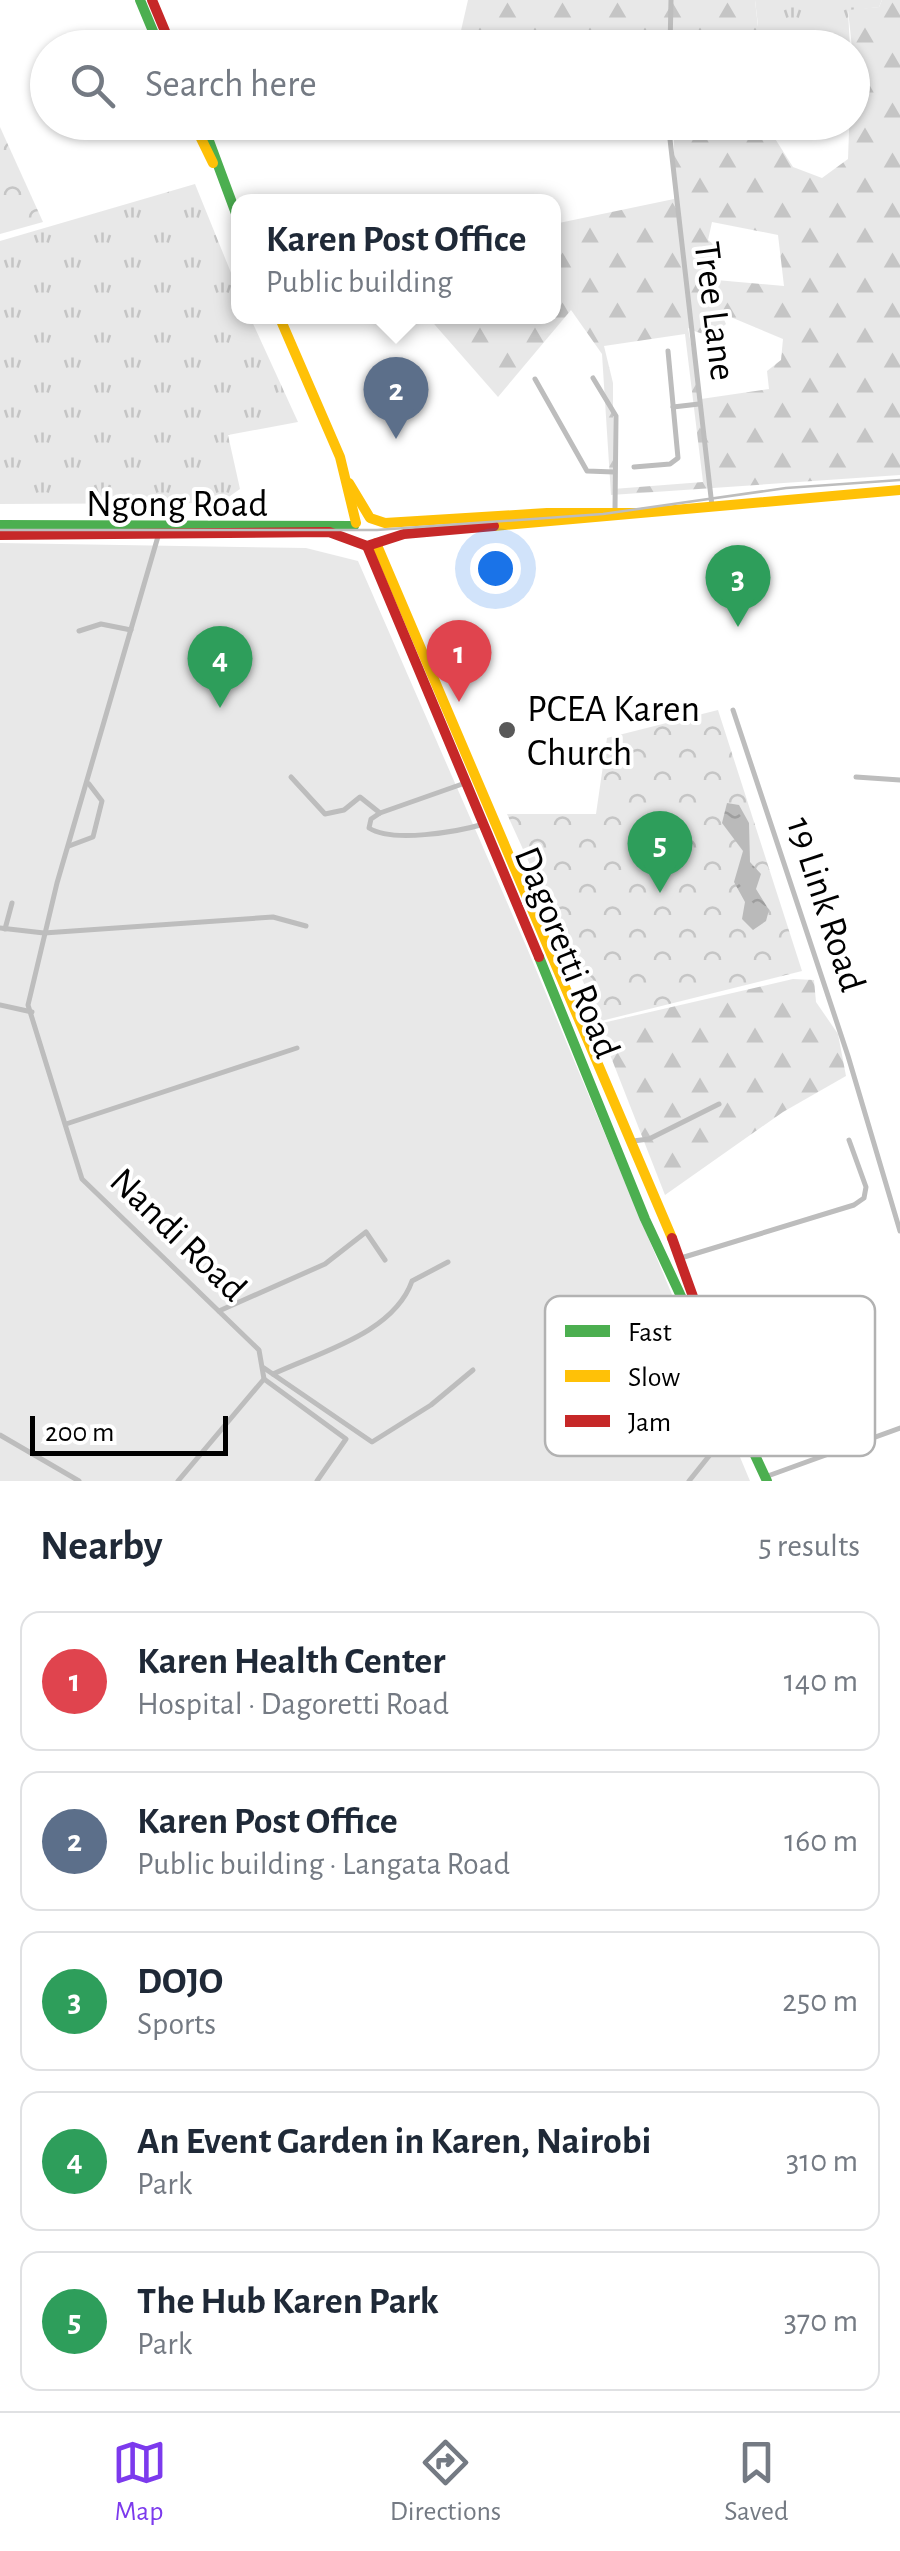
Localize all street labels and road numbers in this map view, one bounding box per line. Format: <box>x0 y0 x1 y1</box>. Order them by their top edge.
street label: Tree Lane <box>687 240 741 383</box>
street label: Ngong Road <box>86 486 268 524</box>
street label: 19 Link Road <box>779 813 871 997</box>
street label: Dagoretti Road <box>507 842 626 1064</box>
street label: Nandi Road <box>102 1162 253 1309</box>

